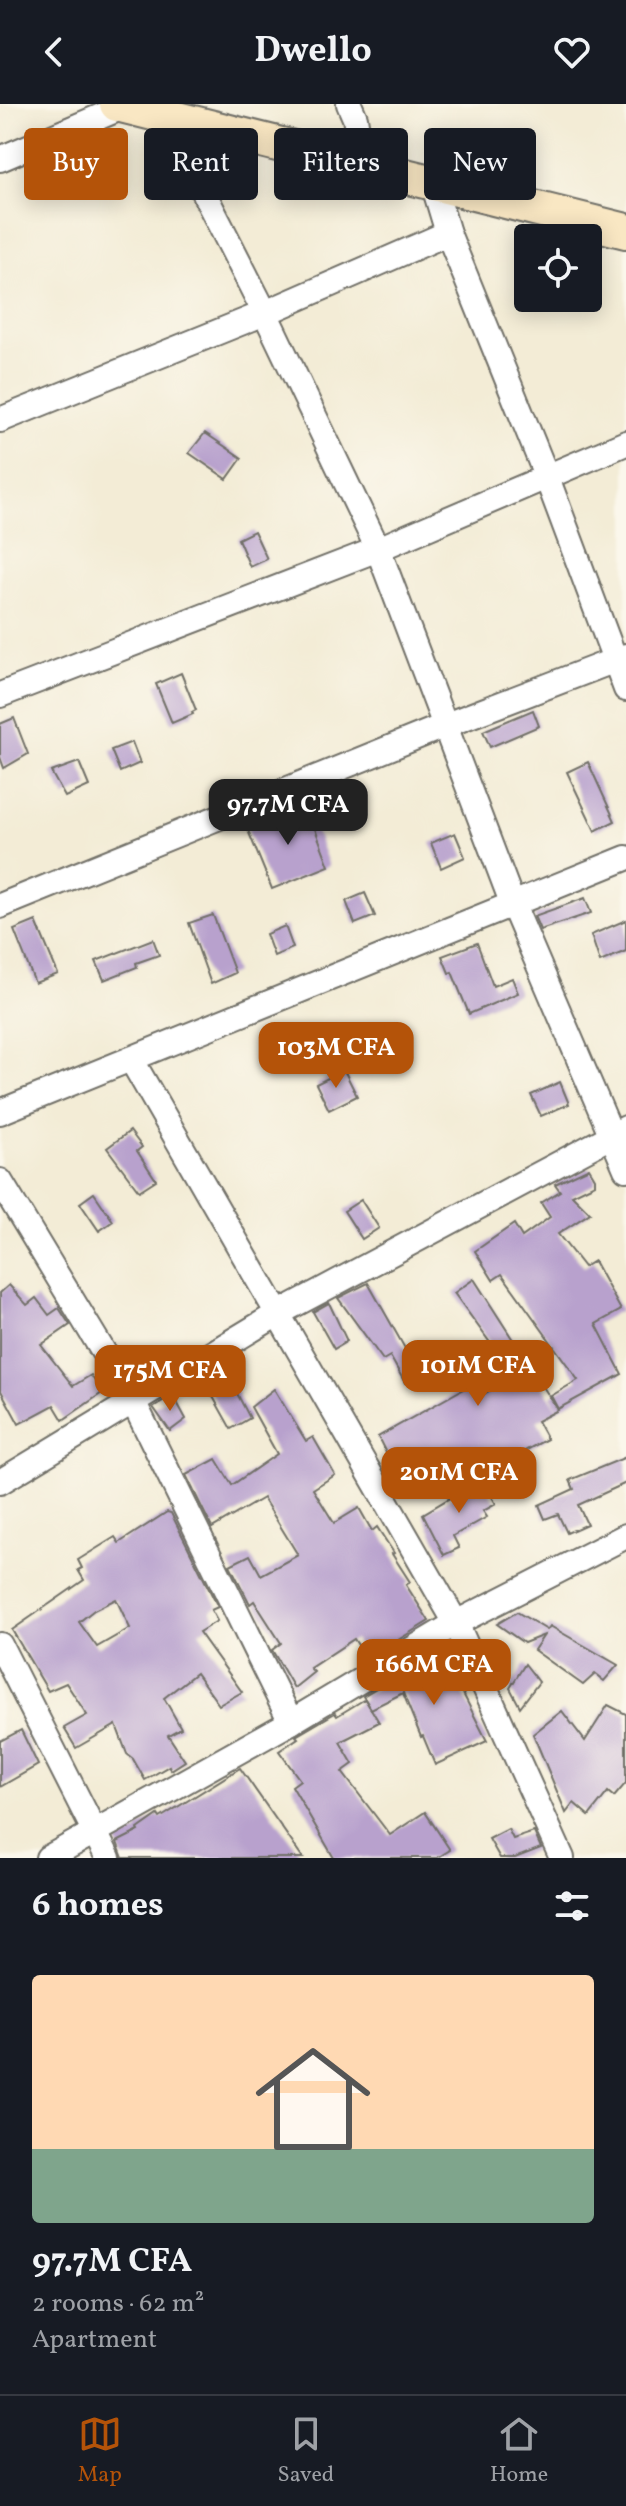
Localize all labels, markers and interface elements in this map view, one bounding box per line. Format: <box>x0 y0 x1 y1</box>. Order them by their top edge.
text: Dwello <box>254 27 372 77</box>
icon: back <box>32 30 76 74</box>
icon: heart <box>550 30 594 74</box>
chip: Buy <box>24 128 128 200</box>
chip: Rent <box>144 128 258 200</box>
chip: Filters <box>274 128 408 200</box>
chip: New <box>424 128 536 200</box>
map controls <box>514 224 602 312</box>
button: locate <box>514 224 602 312</box>
pin: 97.7M CFA <box>196 779 380 847</box>
text: 97.7M CFA <box>227 787 349 823</box>
pin: 103M CFA <box>253 1022 419 1090</box>
text: 103M CFA <box>277 1030 395 1066</box>
pin: 101M CFA <box>395 1340 561 1408</box>
pin: 175M CFA <box>87 1345 253 1413</box>
text: 101M CFA <box>420 1348 536 1384</box>
text: 175M CFA <box>113 1353 227 1389</box>
pin: 201M CFA <box>376 1447 542 1515</box>
text: 201M CFA <box>399 1455 519 1491</box>
pin: 166M CFA <box>351 1639 517 1707</box>
text: 166M CFA <box>375 1647 493 1683</box>
text: 6 homes <box>32 1883 164 1930</box>
icon: filters <box>550 1884 594 1928</box>
icon: home <box>241 2027 385 2171</box>
text: 97.7M CFA <box>32 2239 192 2286</box>
text: 2 rooms · 62 m² <box>32 2286 204 2322</box>
text: Apartment <box>32 2322 157 2358</box>
tab: Map <box>78 2412 122 2491</box>
tab: Saved <box>278 2412 334 2491</box>
tab: Home <box>490 2412 548 2491</box>

